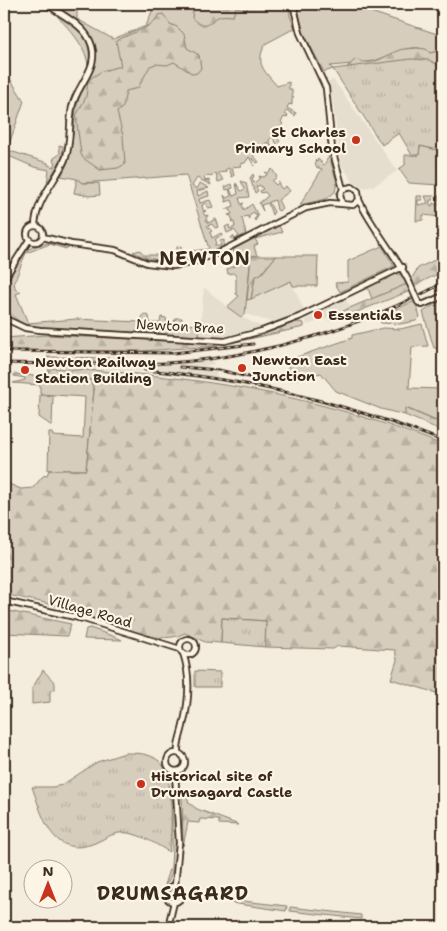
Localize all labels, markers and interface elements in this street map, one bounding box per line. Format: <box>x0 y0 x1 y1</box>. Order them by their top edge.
place label: St Charles Primary School <box>235 123 346 157</box>
marker: St Charles Primary School <box>350 134 362 146</box>
district label: NEWTON <box>159 246 251 271</box>
place label: Essentials <box>328 306 402 324</box>
marker: Essentials <box>312 309 324 321</box>
street label: Newton Brae <box>135 315 225 337</box>
place label: Newton East Junction <box>252 351 347 385</box>
place label: Newton Railway Station Building <box>35 353 156 387</box>
marker: Newton East Junction <box>236 362 248 374</box>
marker: Newton Railway Station Building <box>19 364 31 376</box>
street label: Village Road <box>46 590 134 632</box>
place label: Historical site of Drumsagard Castle <box>151 767 292 801</box>
marker: Historical site of Drumsagard Castle <box>135 778 147 790</box>
north arrow <box>22 858 72 908</box>
text: N <box>42 862 54 880</box>
district label: DRUMSAGARD <box>97 881 249 906</box>

